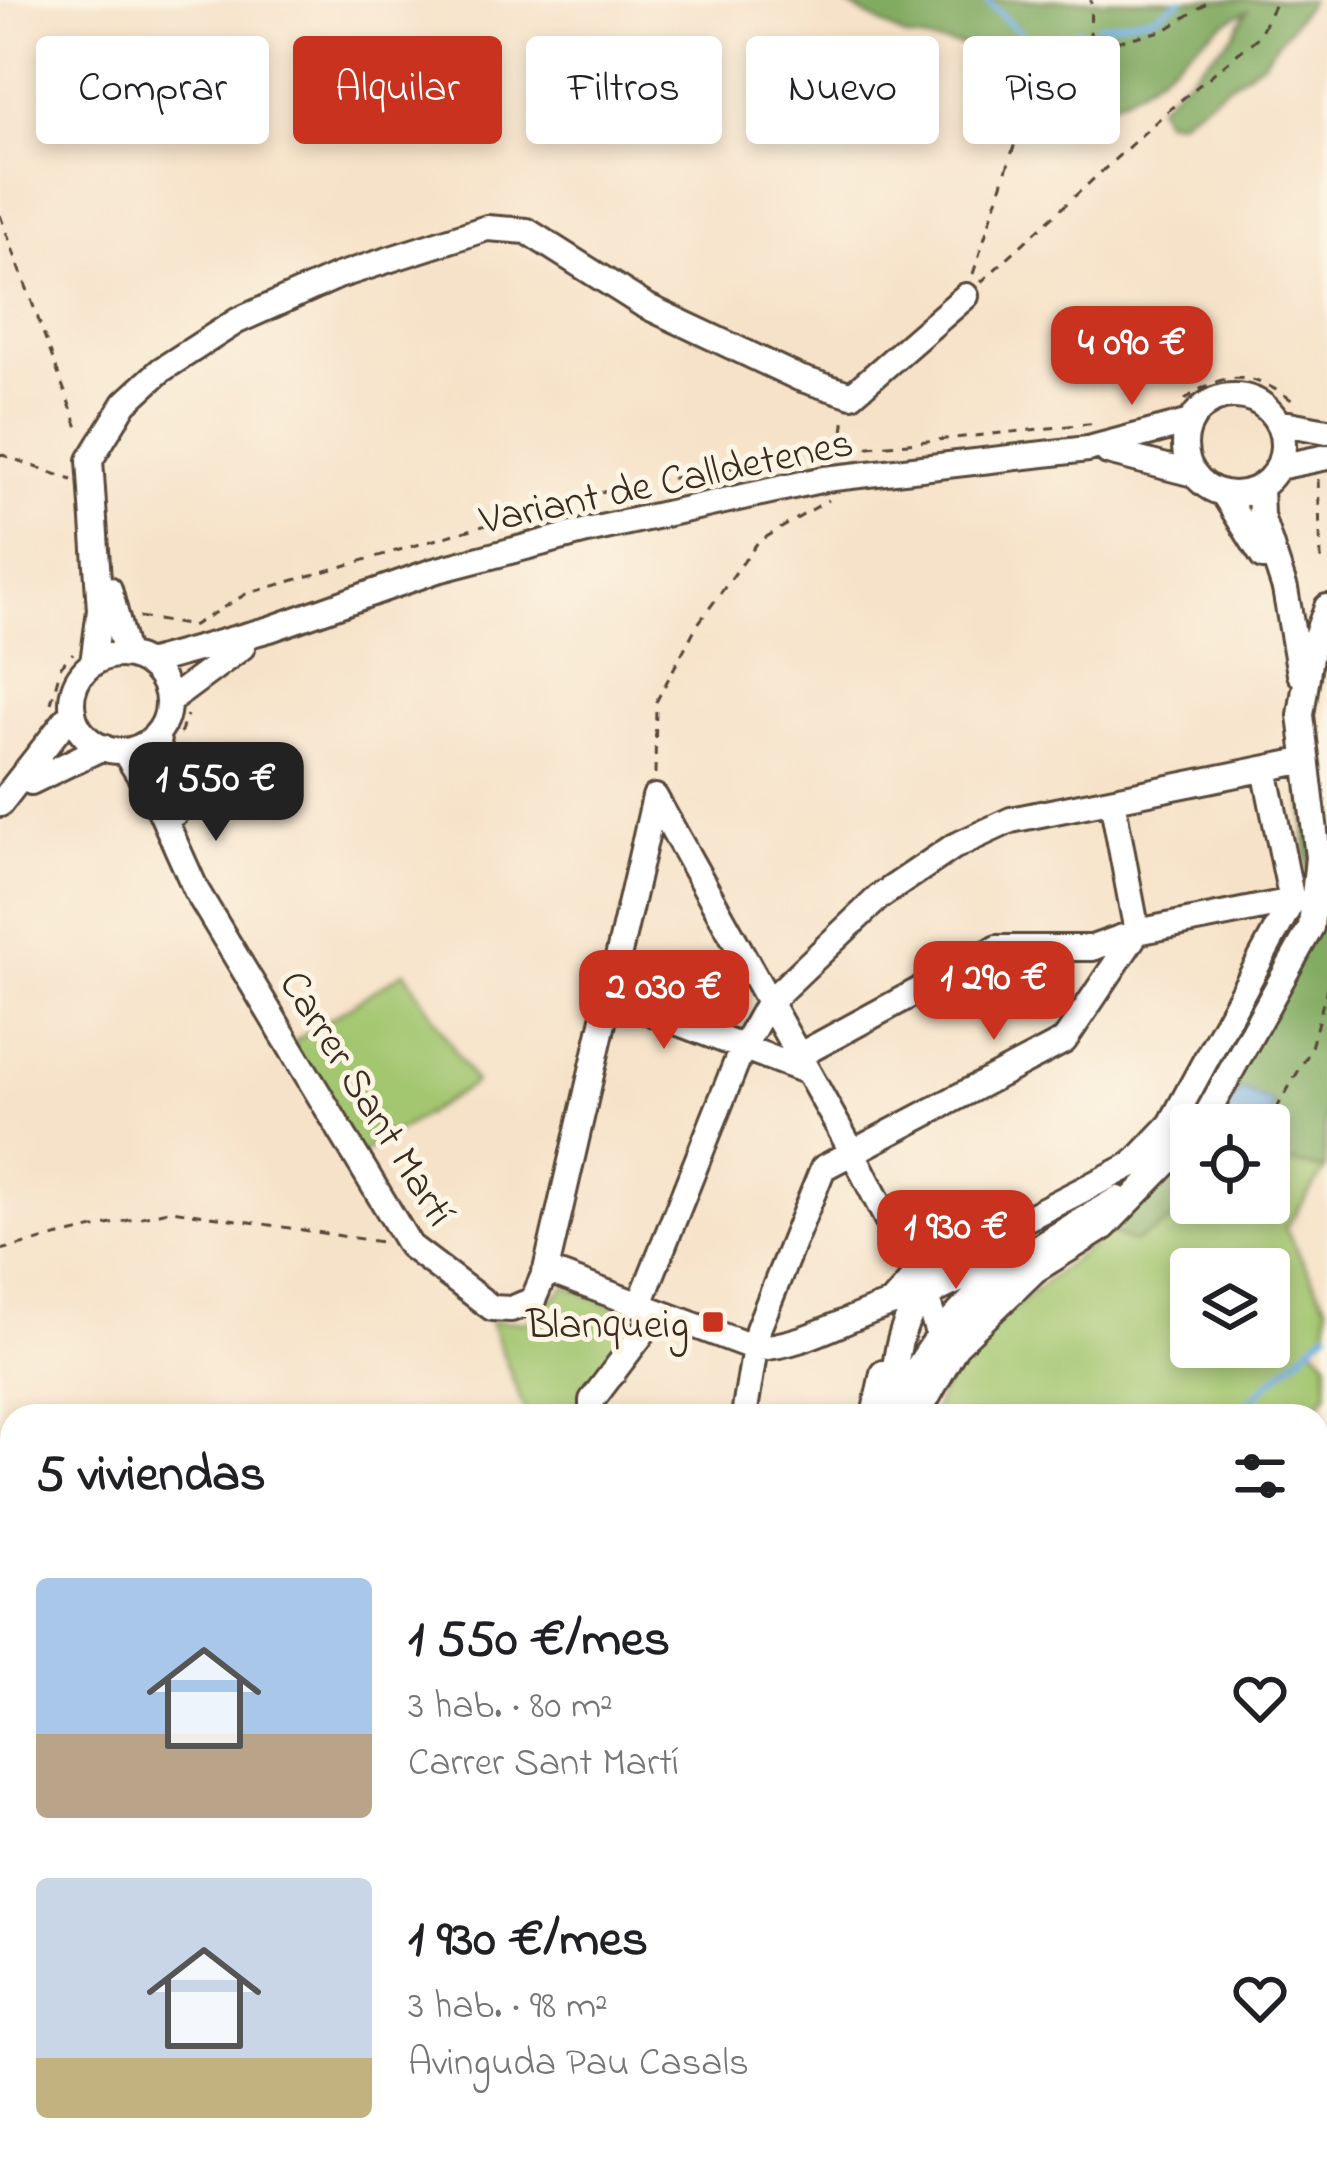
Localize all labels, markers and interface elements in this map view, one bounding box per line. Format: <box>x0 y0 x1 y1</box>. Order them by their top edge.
chip: Comprar <box>36 36 269 144</box>
chip: Alquilar <box>293 36 502 144</box>
chip: Filtros <box>526 36 722 144</box>
chip: Nuevo <box>746 36 939 144</box>
chip: Piso <box>963 36 1120 144</box>
pin: 4 090 € <box>1021 306 1243 408</box>
text: 4 090 € <box>1078 316 1186 373</box>
street label: Variant de Calldetenes <box>474 414 859 553</box>
pin: 1 550 € <box>105 742 327 844</box>
text: 1 550 € <box>156 752 276 809</box>
pin: 1 290 € <box>883 941 1105 1043</box>
pin: 2 030 € <box>553 950 775 1052</box>
text: 1 290 € <box>940 951 1048 1008</box>
street label: Carrer Sant Martí <box>262 959 468 1239</box>
text: 2 030 € <box>606 960 722 1017</box>
map controls <box>1170 1104 1290 1368</box>
button: locate <box>1170 1104 1290 1224</box>
pin: 1 930 € <box>845 1190 1067 1292</box>
text: 1 930 € <box>904 1200 1008 1257</box>
button: layers <box>1170 1248 1290 1368</box>
place label: Blanqueig <box>525 1296 689 1357</box>
marker: Blanqueig <box>700 1309 726 1335</box>
text: 5 viviendas <box>36 1439 266 1514</box>
icon: filters <box>1227 1443 1293 1509</box>
text: 1 550 €/mes <box>408 1604 670 1679</box>
icon: home <box>132 1626 276 1770</box>
icon: heart <box>1227 1665 1293 1731</box>
text: 3 hab. · 80 m² <box>408 1679 613 1736</box>
text: Carrer Sant Martí <box>408 1736 679 1793</box>
text: 1 930 €/mes <box>408 1904 648 1979</box>
icon: home <box>132 1926 276 2070</box>
icon: heart <box>1227 1965 1293 2031</box>
text: 3 hab. · 98 m² <box>408 1979 608 2036</box>
text: Avinguda Pau Casals <box>408 2036 749 2093</box>

